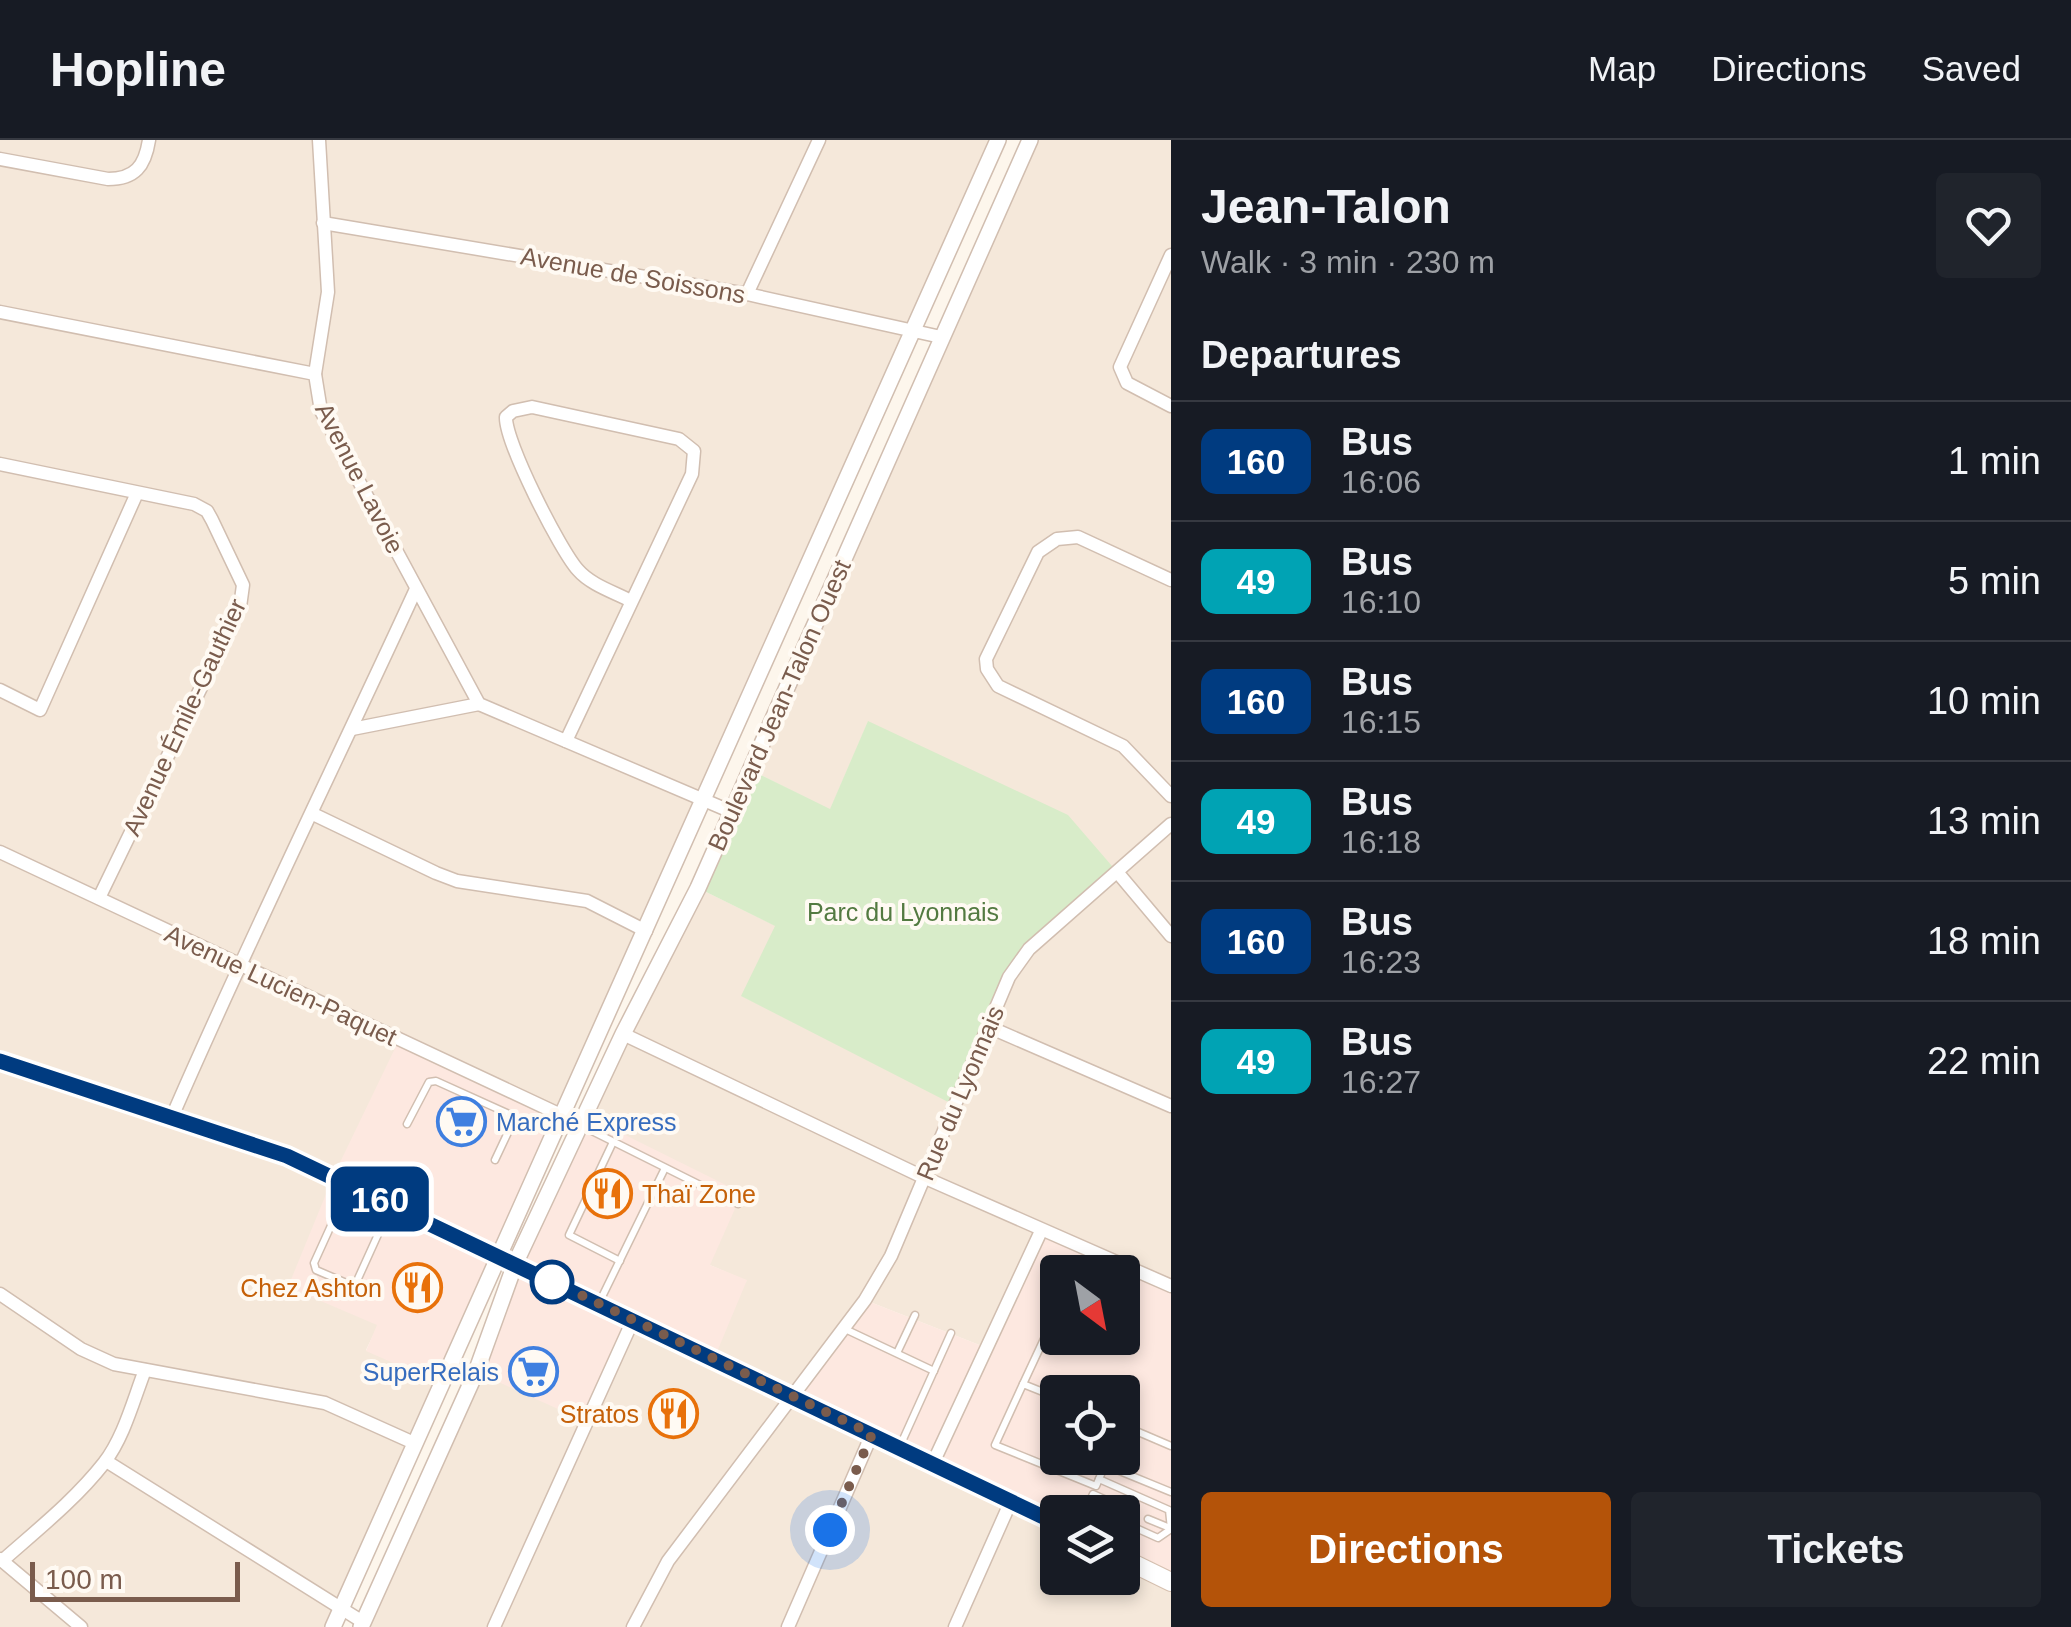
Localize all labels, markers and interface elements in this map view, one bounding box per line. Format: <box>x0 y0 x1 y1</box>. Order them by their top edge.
text: Hopline <box>50 43 226 96</box>
text: Map <box>1588 49 1656 88</box>
text: Directions <box>1711 49 1867 88</box>
text: Saved <box>1922 49 2021 88</box>
button: heart <box>1936 173 2041 278</box>
text: Jean-Talon <box>1201 180 1451 233</box>
street label: Avenue de Soissons <box>519 241 747 309</box>
text: Walk · 3 min · 230 m <box>1201 244 1495 280</box>
text: Departures <box>1201 334 1402 376</box>
street label: Avenue Lavoie <box>310 398 410 558</box>
text: Bus <box>1341 421 1413 463</box>
text: 1 min <box>1948 440 2041 482</box>
text: 160 <box>1227 442 1285 481</box>
text: 16:06 <box>1341 464 1421 500</box>
text: Bus <box>1341 541 1413 583</box>
street label: Boulevard Jean-Talon Ouest <box>702 555 856 855</box>
text: 5 min <box>1948 560 2041 602</box>
text: 49 <box>1237 562 1275 601</box>
text: 16:10 <box>1341 584 1421 620</box>
street label: Avenue Émile-Gauthier <box>117 594 251 840</box>
text: Bus <box>1341 661 1413 703</box>
text: 10 min <box>1927 680 2041 722</box>
text: 160 <box>1227 682 1285 721</box>
text: 16:15 <box>1341 704 1421 740</box>
text: Bus <box>1341 781 1413 823</box>
text: 13 min <box>1927 800 2041 842</box>
text: 49 <box>1237 802 1275 841</box>
text: 16:18 <box>1341 824 1421 860</box>
park label: Parc du Lyonnais <box>807 898 999 926</box>
text: Bus <box>1341 901 1413 943</box>
street label: Avenue Lucien-Paquet <box>161 919 401 1051</box>
text: 18 min <box>1927 920 2041 962</box>
text: 160 <box>1227 922 1285 961</box>
text: 16:23 <box>1341 944 1421 980</box>
street label: Rue du Lyonnais <box>911 1002 1009 1184</box>
text: Bus <box>1341 1021 1413 1063</box>
text: 22 min <box>1927 1040 2041 1082</box>
text: 49 <box>1237 1042 1275 1081</box>
text: 16:27 <box>1341 1064 1421 1100</box>
supermarket icon: Marché Express <box>435 1096 487 1148</box>
place label: Marché Express <box>496 1108 677 1136</box>
line badge: 160 <box>322 1166 438 1232</box>
restaurant icon: Thaï Zone <box>581 1168 633 1220</box>
text: 160 <box>351 1180 409 1219</box>
place label: Thaï Zone <box>642 1180 756 1208</box>
north arrow <box>1040 1255 1140 1355</box>
map controls <box>1040 1255 1140 1595</box>
unlabelled marker <box>531 1261 573 1303</box>
restaurant icon: Chez Ashton <box>391 1262 443 1314</box>
place label: Chez Ashton <box>240 1274 382 1302</box>
supermarket icon: SuperRelais <box>508 1346 560 1398</box>
place label: SuperRelais <box>363 1358 499 1386</box>
button: locate <box>1040 1375 1140 1475</box>
restaurant icon: Stratos <box>648 1388 700 1440</box>
place label: Stratos <box>560 1400 639 1428</box>
button: Directions <box>1201 1492 1611 1607</box>
button: Tickets <box>1631 1492 2041 1607</box>
button: layers <box>1040 1495 1140 1595</box>
your location <box>805 1505 855 1555</box>
scale bar <box>30 1557 240 1602</box>
text: 100 m <box>45 1564 123 1595</box>

